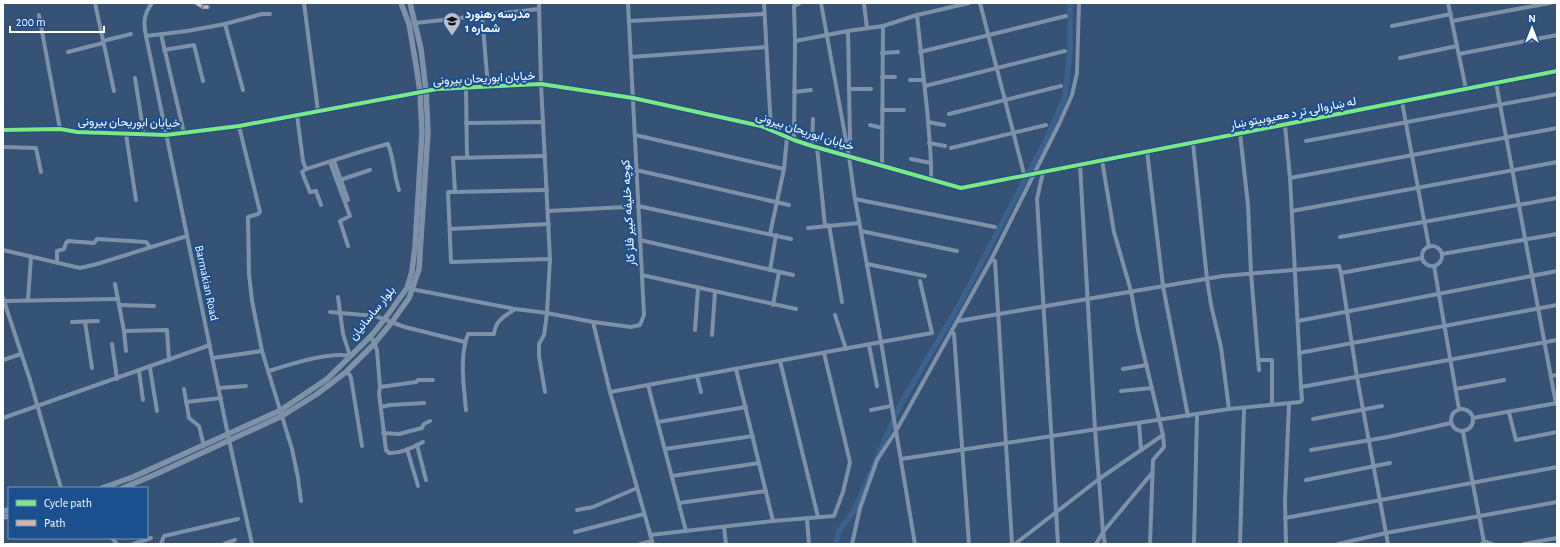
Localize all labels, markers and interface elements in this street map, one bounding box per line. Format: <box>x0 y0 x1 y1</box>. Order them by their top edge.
scale bar <box>10 8 104 34</box>
place label: مدرسه رهنورد شماره 1 <box>465 8 530 36</box>
north arrow <box>1512 8 1552 48</box>
school or university icon: مدرسه رهنورد شماره 1 <box>442 11 462 36</box>
text: N <box>1528 13 1536 24</box>
text: 200 m <box>16 16 46 28</box>
street label: خیابان ابوریحان بیرونی <box>432 69 536 89</box>
street label: له ښاروالۍ تر د معیوبیتو ښار <box>1228 95 1358 133</box>
street label: خیابان ابوریحان بیرونی <box>754 109 856 154</box>
street label: خیابان ابوریحان بیرونی <box>78 115 180 131</box>
street label: کوچه خلیفه کبیر فلز کار <box>619 159 639 268</box>
street label: Barmakian Road <box>193 244 221 322</box>
street label: بلوار ساسانیان <box>347 284 399 344</box>
legend <box>8 487 148 539</box>
text: Cycle path <box>44 497 92 510</box>
text: Path <box>44 517 66 529</box>

